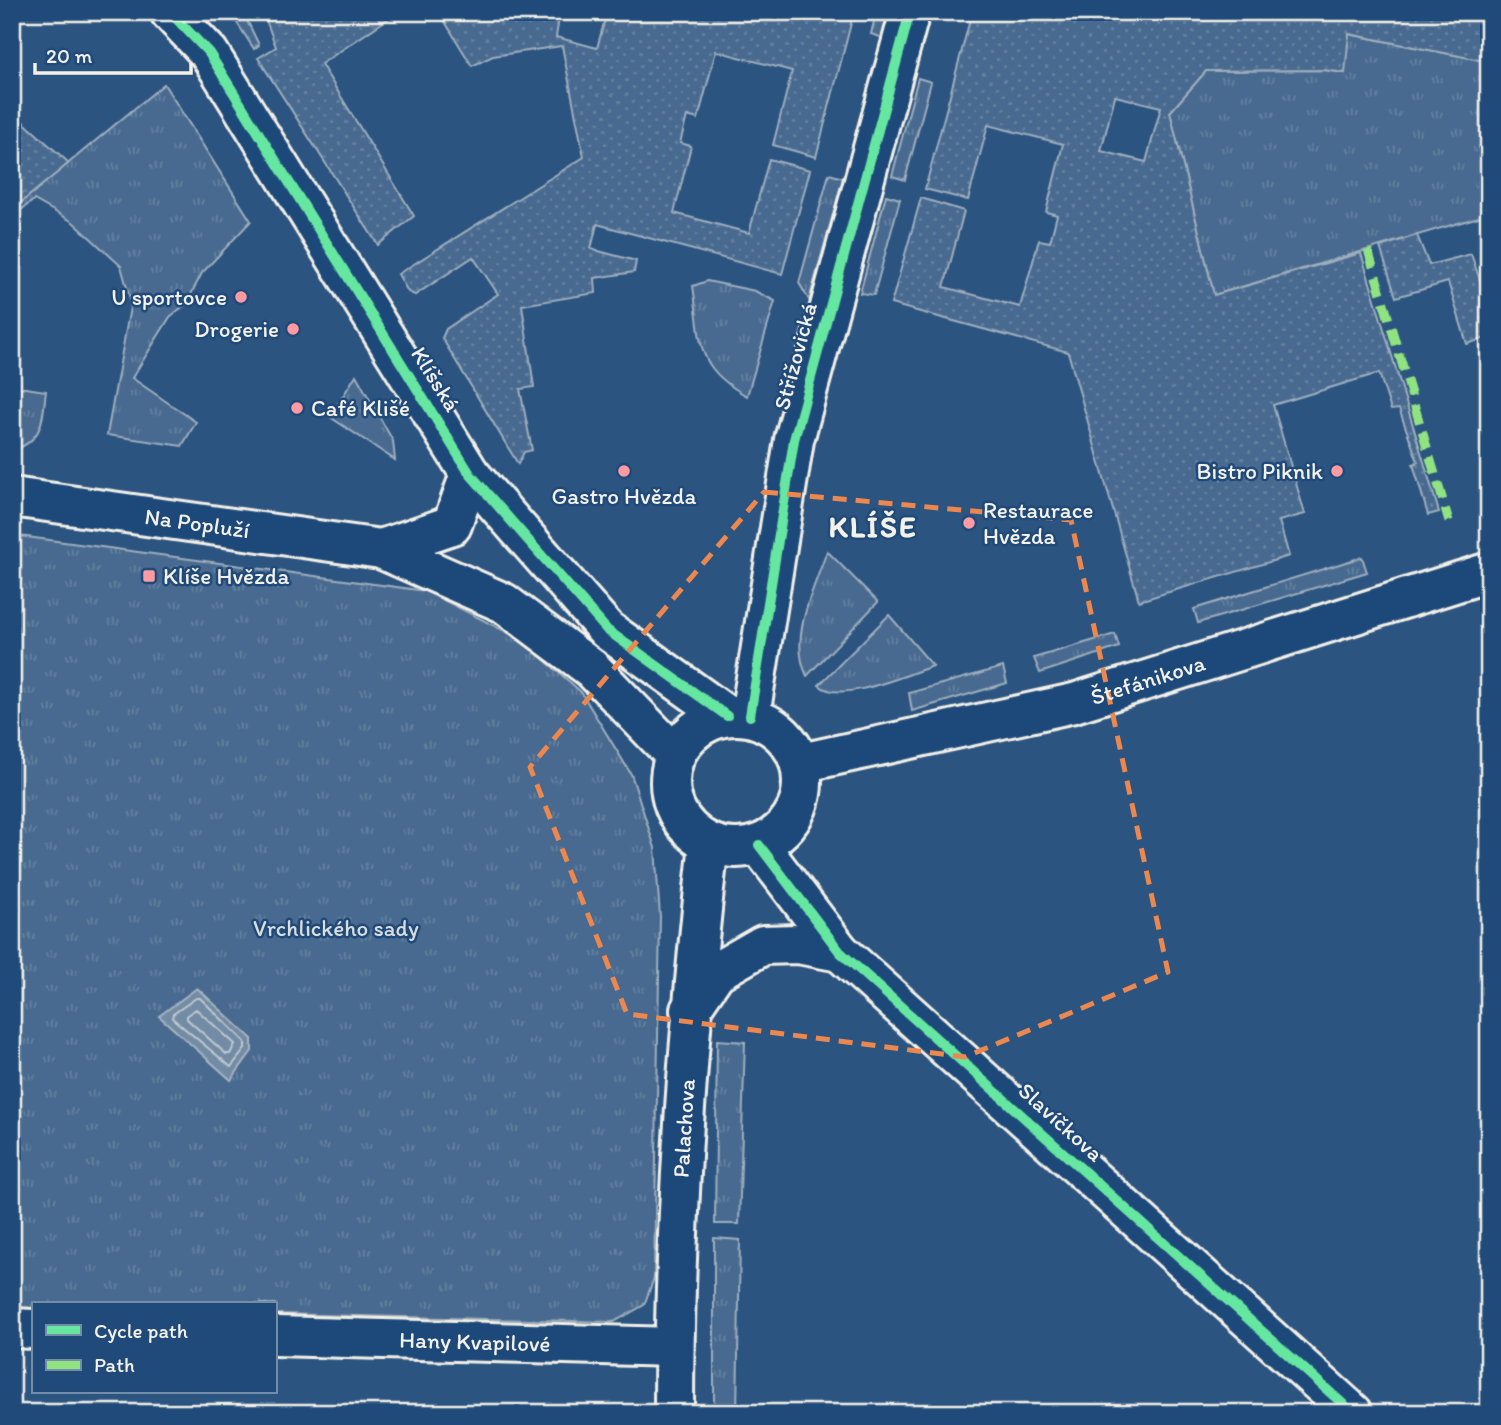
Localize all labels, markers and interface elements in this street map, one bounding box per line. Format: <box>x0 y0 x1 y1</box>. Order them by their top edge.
scale bar <box>35 32 191 76</box>
text: 20 m <box>46 43 93 68</box>
place label: U sportovce <box>111 283 227 311</box>
marker: U sportovce <box>233 289 249 305</box>
street label: Střížovická <box>767 299 823 413</box>
place label: Drogerie <box>194 315 279 343</box>
marker: Drogerie <box>285 321 301 337</box>
street label: Klíšská <box>405 341 467 417</box>
place label: Café Klišé <box>311 394 410 422</box>
marker: Café Klišé <box>289 400 305 416</box>
place label: Bistro Piknik <box>1197 457 1323 485</box>
marker: Gastro Hvězda <box>616 463 632 479</box>
marker: Bistro Piknik <box>1329 463 1345 479</box>
place label: Gastro Hvězda <box>551 482 697 510</box>
place label: Restaurace Hvězda <box>983 496 1094 550</box>
street label: Na Popluží <box>143 502 252 544</box>
district label: KLÍŠE <box>829 508 918 545</box>
marker: Restaurace Hvězda <box>961 515 977 531</box>
place label: Klíše Hvězda <box>163 562 289 590</box>
marker: Klíše Hvězda <box>141 568 157 584</box>
street label: Štefánikova <box>1087 648 1209 711</box>
park label: Vrchlického sady <box>253 914 419 942</box>
street label: Slavíčkova <box>1013 1076 1109 1168</box>
street label: Palachova <box>667 1078 701 1178</box>
legend <box>32 1302 276 1394</box>
text: Cycle path <box>94 1318 188 1343</box>
street label: Hany Kvapilové <box>399 1325 551 1358</box>
text: Path <box>94 1352 135 1377</box>

